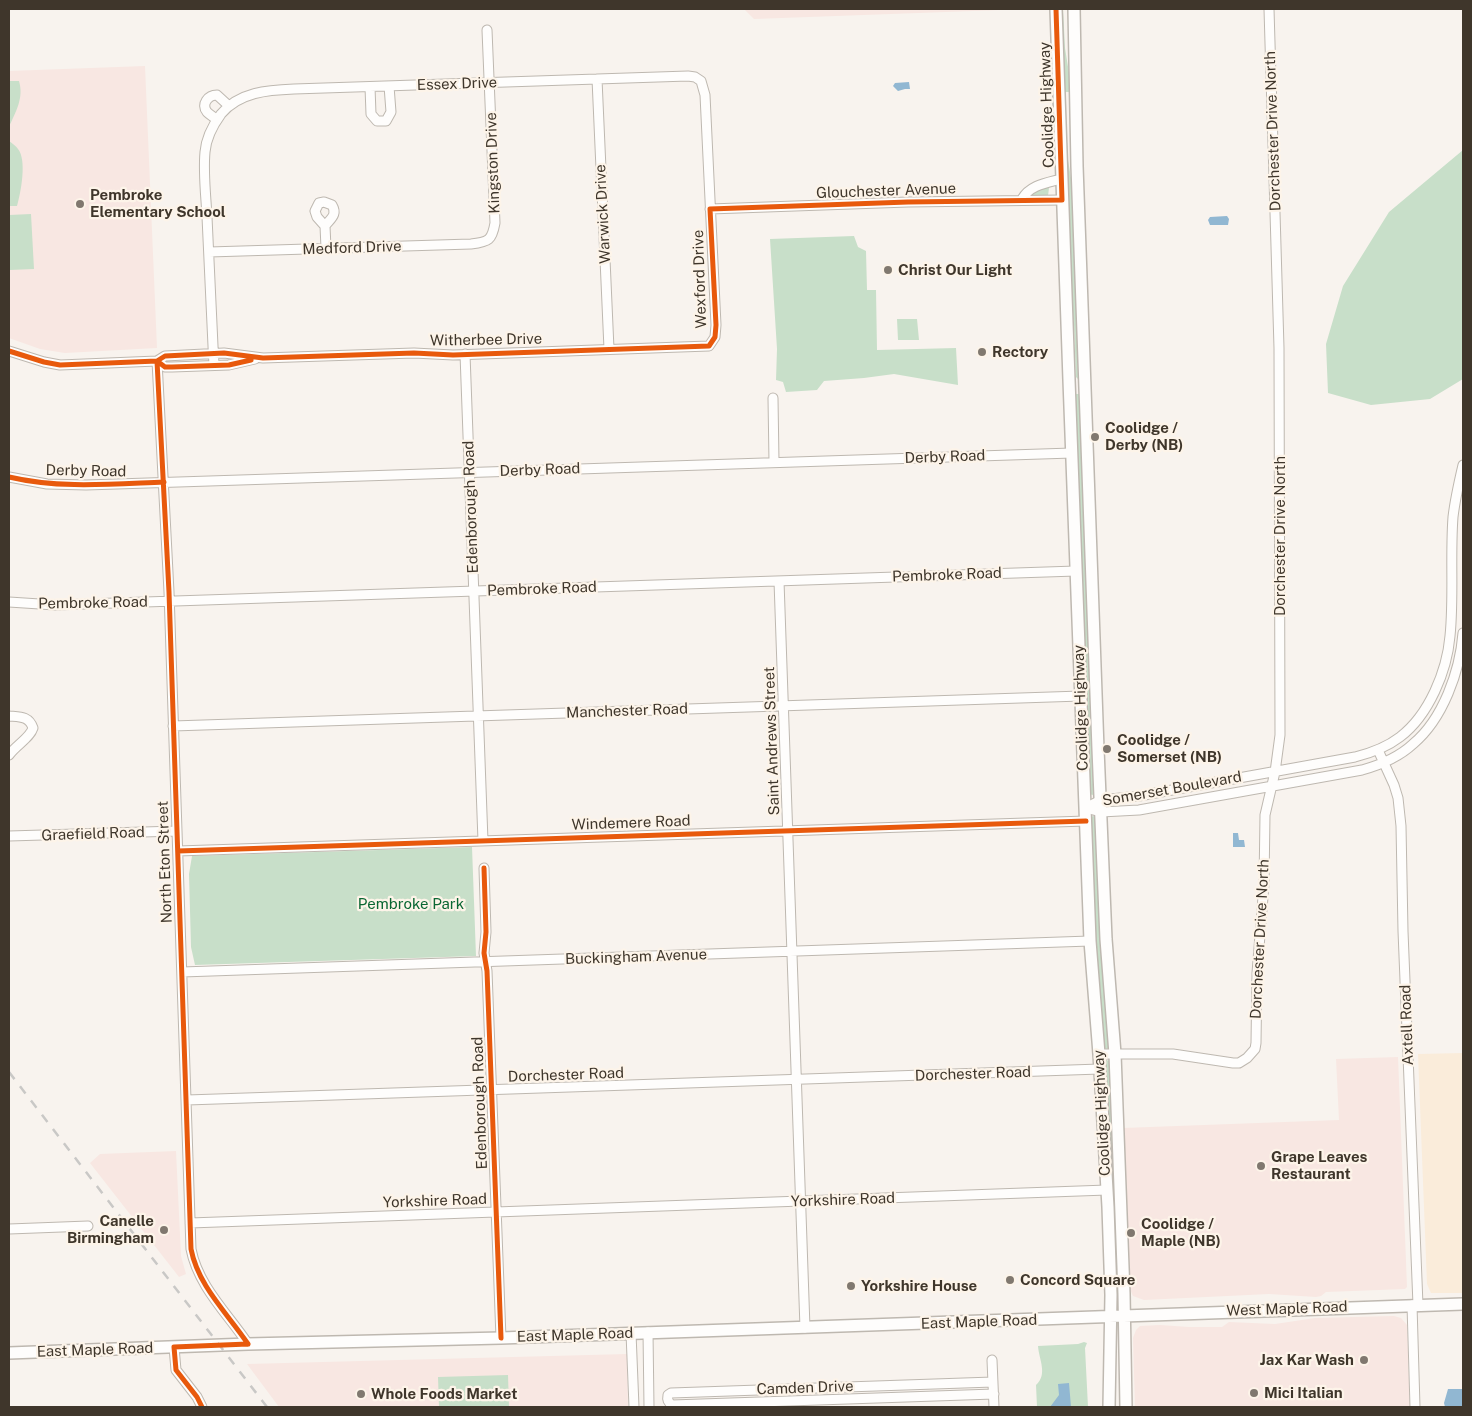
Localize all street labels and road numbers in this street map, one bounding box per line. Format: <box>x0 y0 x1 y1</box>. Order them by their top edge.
street label: Coolidge Highway <box>1036 42 1058 168</box>
street label: Dorchester Drive North <box>1261 51 1285 211</box>
street label: Essex Drive <box>417 74 497 94</box>
street label: Kingston Drive <box>482 112 504 214</box>
street label: Warwick Drive <box>591 164 615 264</box>
street label: Glouchester Avenue <box>816 180 956 202</box>
street label: Wexford Drive <box>689 229 711 329</box>
street label: Medford Drive <box>302 237 402 259</box>
street label: Witherbee Drive <box>430 330 542 350</box>
street label: Edenborough Road <box>460 440 482 574</box>
street label: Derby Road <box>904 447 986 467</box>
street label: Dorchester Drive North <box>1271 456 1289 616</box>
street label: Derby Road <box>499 460 581 480</box>
street label: Derby Road <box>45 461 127 481</box>
street label: Pembroke Road <box>892 564 1002 586</box>
street label: Pembroke Road <box>487 578 597 600</box>
street label: Pembroke Road <box>38 593 148 613</box>
street label: Coolidge Highway <box>1070 645 1092 771</box>
street label: Saint Andrews Street <box>760 666 784 816</box>
street label: Manchester Road <box>566 700 688 722</box>
street label: Somerset Boulevard <box>1101 768 1243 810</box>
street label: North Eton Street <box>154 800 176 924</box>
street label: Windemere Road <box>571 812 691 834</box>
street label: Graefield Road <box>41 823 145 845</box>
street label: Dorchester Drive North <box>1247 859 1273 1019</box>
street label: Buckingham Avenue <box>565 946 707 968</box>
street label: Axtell Road <box>1397 984 1417 1066</box>
street label: Edenborough Road <box>469 1036 491 1170</box>
street label: Coolidge Highway <box>1090 1050 1114 1176</box>
street label: Dorchester Road <box>915 1063 1031 1085</box>
street label: Dorchester Road <box>508 1064 624 1086</box>
street label: Yorkshire Road <box>791 1189 895 1211</box>
street label: Yorkshire Road <box>383 1190 487 1212</box>
street label: West Maple Road <box>1226 1298 1348 1320</box>
street label: East Maple Road <box>920 1311 1038 1333</box>
street label: East Maple Road <box>516 1324 634 1346</box>
street label: East Maple Road <box>36 1339 154 1361</box>
street label: Camden Drive <box>756 1377 854 1399</box>

